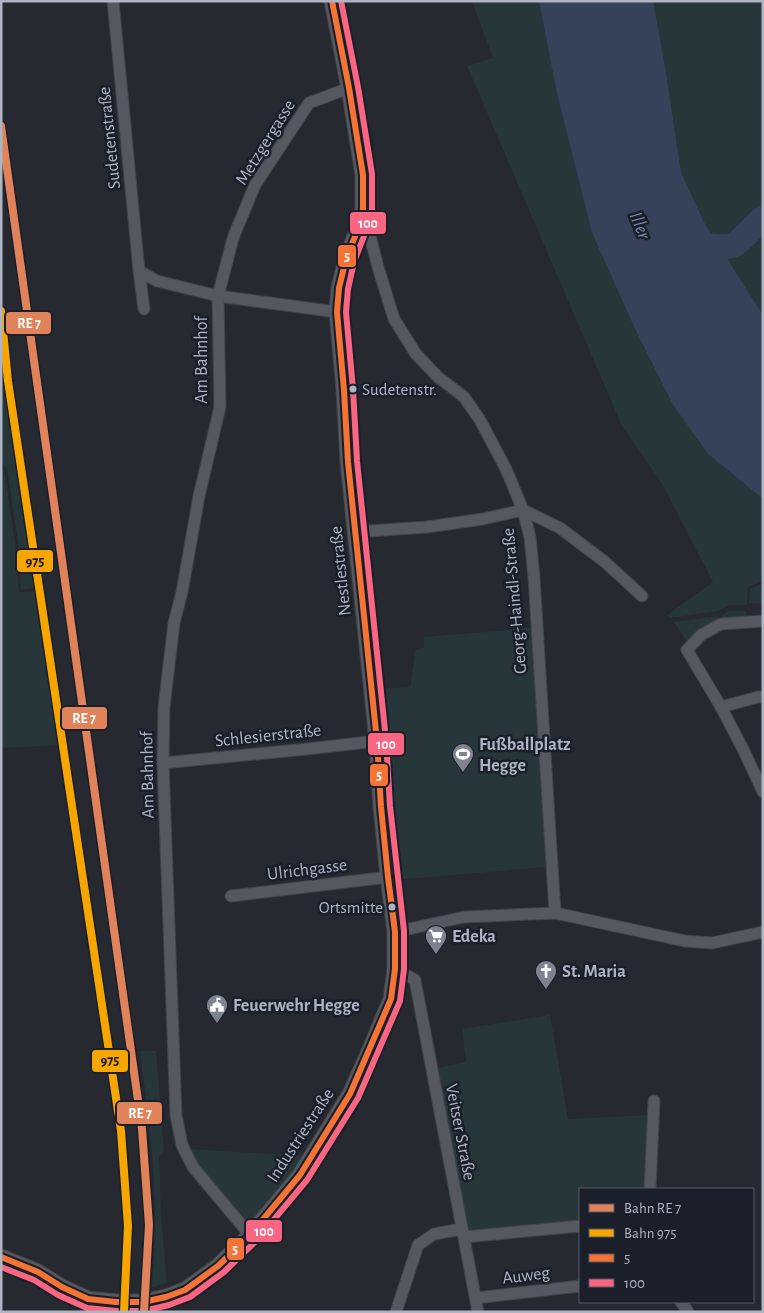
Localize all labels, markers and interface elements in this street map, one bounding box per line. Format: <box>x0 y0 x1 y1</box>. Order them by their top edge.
street label: Sudetenstraße <box>96 86 124 190</box>
street label: Metzgergasse <box>233 97 299 188</box>
water label: Iller <box>625 209 654 243</box>
line badge: 100 <box>349 211 387 235</box>
text: 100 <box>358 217 378 231</box>
line badge: 5 <box>337 244 357 268</box>
text: 5 <box>344 250 350 264</box>
line badge: RE 7 <box>5 311 52 335</box>
street label: Am Bahnhof <box>193 315 211 404</box>
text: RE 7 <box>17 317 41 331</box>
place label: Sudetenstr. <box>362 381 437 398</box>
marker: Sudetenstr. <box>348 384 358 394</box>
street label: Nestlestraße <box>327 525 355 617</box>
street label: Georg-Haindl-Straße <box>500 527 530 675</box>
line badge: 975 <box>16 549 54 573</box>
text: 975 <box>26 555 44 569</box>
line badge: RE 7 <box>61 706 108 730</box>
text: RE 7 <box>72 712 96 726</box>
street label: Schlesierstraße <box>214 721 322 751</box>
street label: Am Bahnhof <box>138 730 158 819</box>
line badge: 100 <box>367 732 405 756</box>
place label: Fußballplatz Hegge <box>479 736 571 775</box>
text: 100 <box>376 738 396 752</box>
sports icon: Fußballplatz Hegge <box>451 742 475 773</box>
line badge: 5 <box>369 763 389 787</box>
text: 5 <box>376 769 382 783</box>
street label: Ulrichgasse <box>266 856 348 884</box>
place label: Ortsmitte <box>319 899 383 916</box>
marker: Ortsmitte <box>387 902 397 912</box>
supermarket icon: Edeka <box>424 924 448 955</box>
place label: Edeka <box>452 928 496 946</box>
church icon: St. Maria <box>534 959 558 990</box>
place label: St. Maria <box>562 963 626 981</box>
public building icon: Feuerwehr Hegge <box>205 993 229 1024</box>
place label: Feuerwehr Hegge <box>233 997 360 1015</box>
line badge: 975 <box>91 1049 129 1073</box>
text: 975 <box>101 1054 119 1068</box>
street label: Veitser Straße <box>442 1082 478 1182</box>
street label: Industriestraße <box>264 1085 338 1186</box>
line badge: RE 7 <box>116 1101 163 1125</box>
text: RE 7 <box>128 1107 152 1121</box>
legend <box>579 1188 754 1303</box>
text: Bahn RE 7 <box>624 1201 681 1216</box>
line badge: 100 <box>245 1219 283 1243</box>
text: 100 <box>254 1225 274 1239</box>
text: Bahn 975 <box>624 1226 676 1241</box>
line badge: 5 <box>226 1237 245 1261</box>
text: 5 <box>232 1243 238 1257</box>
text: 5 <box>624 1251 630 1266</box>
street label: Auweg <box>501 1264 551 1288</box>
text: 100 <box>624 1276 645 1291</box>

